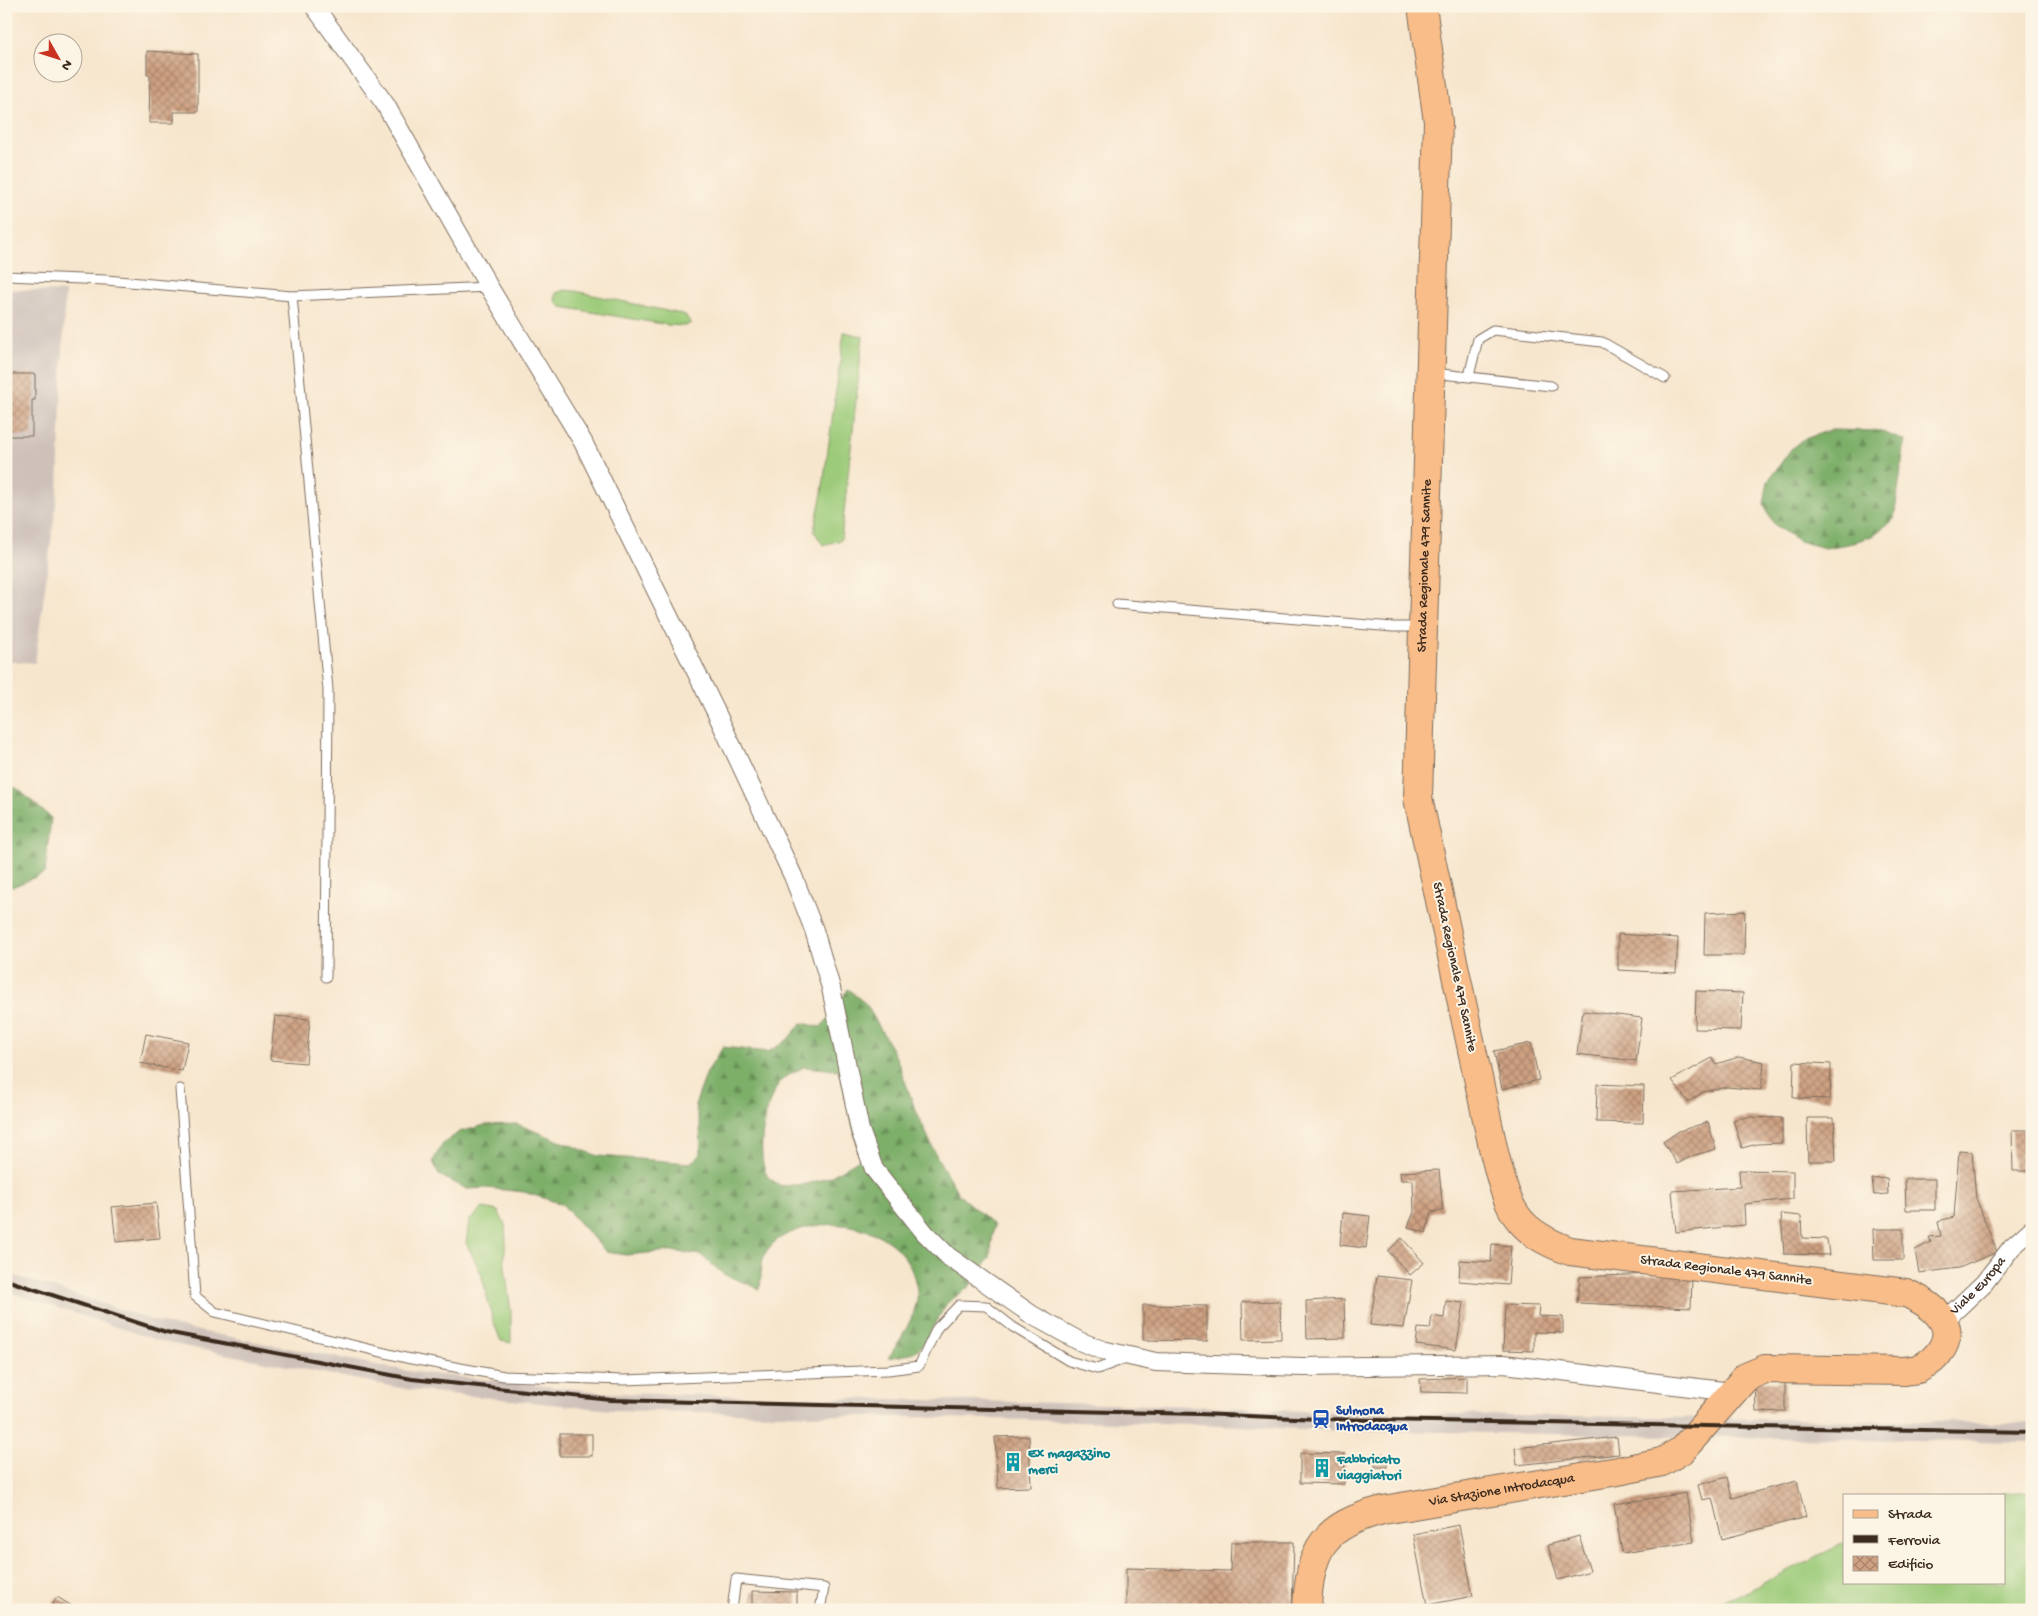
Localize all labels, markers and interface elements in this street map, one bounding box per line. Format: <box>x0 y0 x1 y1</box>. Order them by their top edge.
north arrow <box>32 32 82 82</box>
text: N <box>57 56 76 74</box>
street label: Strada Regionale 479 Sannite <box>1414 478 1436 652</box>
street label: Strada Regionale 479 Sannite <box>1428 881 1480 1054</box>
street label: Strada Regionale 479 Sannite <box>1639 1252 1814 1290</box>
street label: Viale Europa <box>1946 1252 2011 1320</box>
place label: Sulmona Introdacqua <box>1336 1403 1409 1436</box>
station icon: Sulmona Introdacqua <box>1310 1408 1332 1430</box>
place label: Ex magazzino merci <box>1028 1446 1111 1479</box>
building icon: Ex magazzino merci <box>1002 1451 1024 1473</box>
place label: Fabbricato viaggiatori <box>1336 1452 1402 1485</box>
building icon: Fabbricato viaggiatori <box>1311 1457 1333 1479</box>
street label: Via Stazione Introdacqua <box>1427 1470 1577 1511</box>
legend <box>1843 1494 2006 1584</box>
text: Strada <box>1888 1506 1933 1524</box>
text: Ferrovia <box>1887 1532 1941 1550</box>
text: Edificio <box>1888 1556 1934 1574</box>

